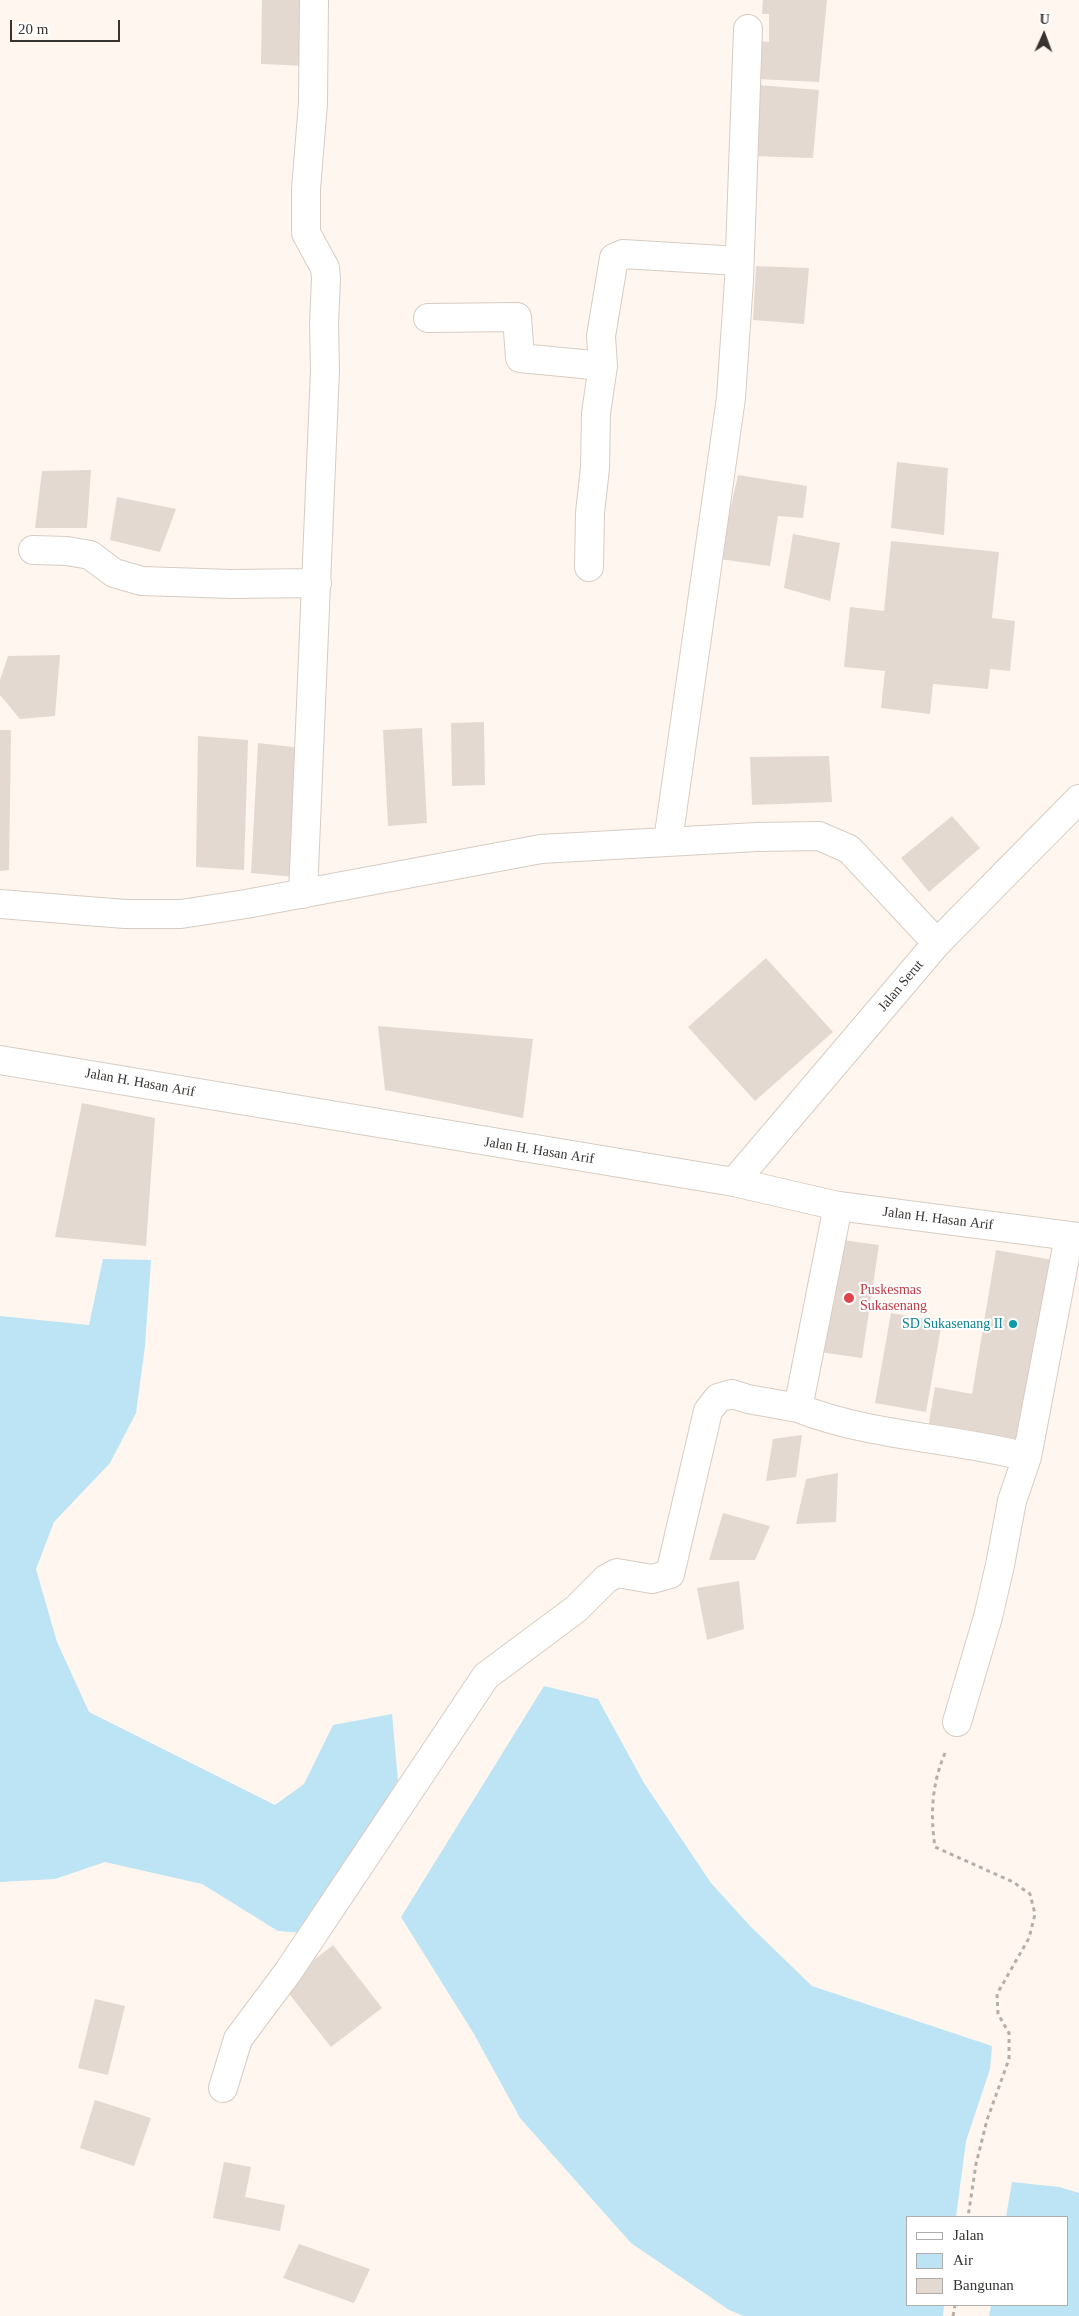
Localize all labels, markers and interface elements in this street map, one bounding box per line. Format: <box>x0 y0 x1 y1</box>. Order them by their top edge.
scale bar <box>12 10 122 42</box>
north arrow <box>1019 10 1069 60</box>
text: U <box>1039 12 1050 27</box>
text: 20 m <box>18 21 48 37</box>
street label: Jalan Serut <box>875 957 927 1015</box>
street label: Jalan H. Hasan Arif <box>84 1065 196 1101</box>
street label: Jalan H. Hasan Arif <box>483 1134 595 1168</box>
street label: Jalan H. Hasan Arif <box>882 1204 994 1234</box>
place label: Puskesmas Sukasenang <box>860 1282 927 1314</box>
marker: Puskesmas Sukasenang <box>842 1291 856 1305</box>
place label: SD Sukasenang II <box>902 1316 1003 1332</box>
marker: SD Sukasenang II <box>1007 1318 1019 1330</box>
legend <box>906 2216 1069 2306</box>
text: Jalan <box>953 2227 984 2243</box>
text: Air <box>953 2252 973 2268</box>
text: Bangunan <box>953 2277 1014 2293</box>

